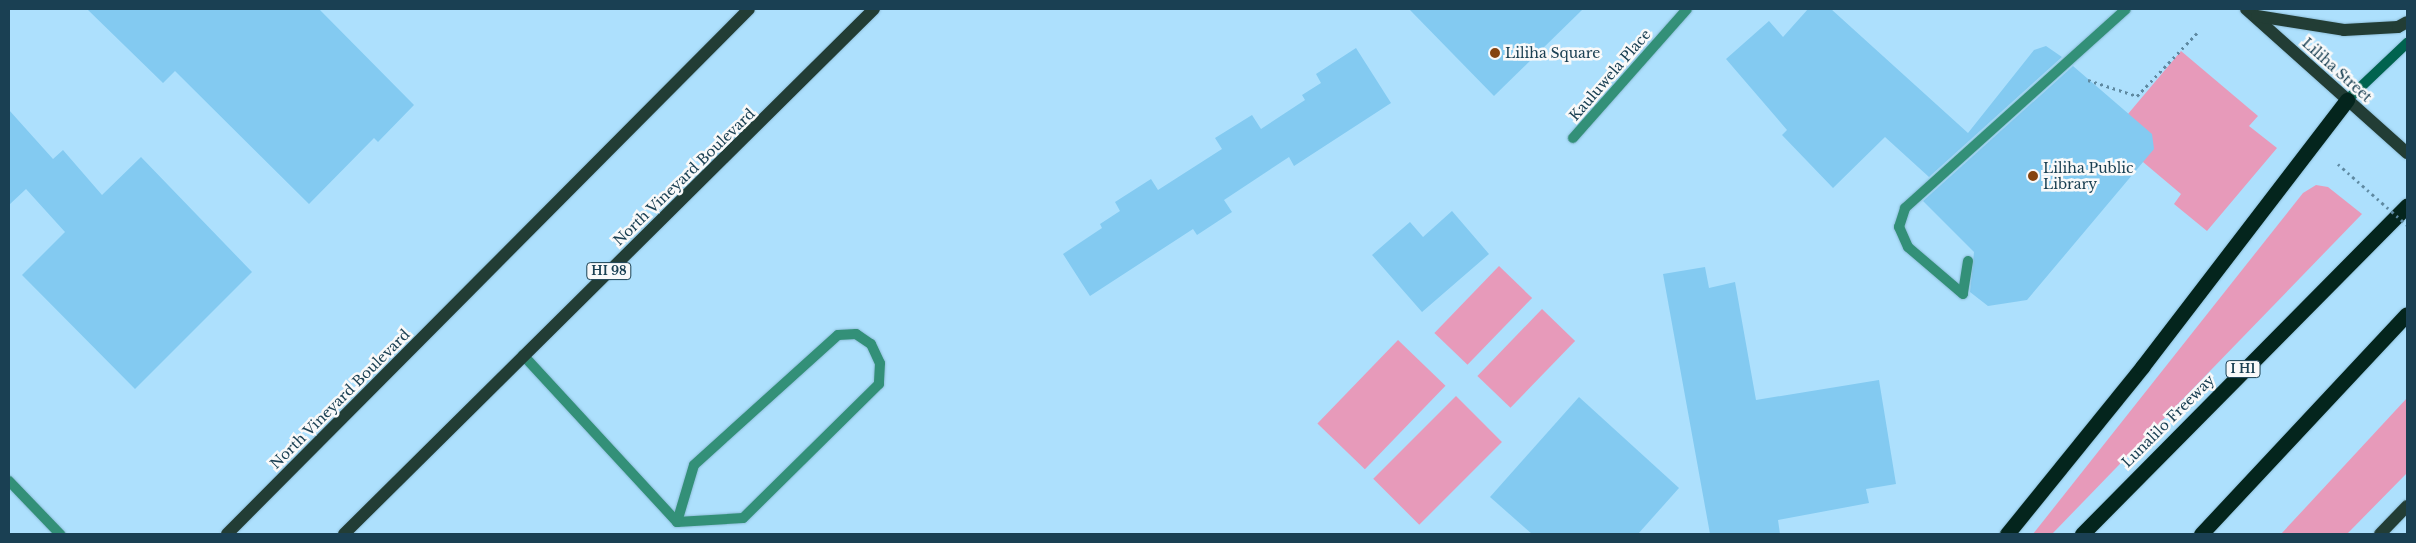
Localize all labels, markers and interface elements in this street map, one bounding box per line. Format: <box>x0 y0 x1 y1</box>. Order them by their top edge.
street label: Kauluwela Place <box>1566 26 1654 124</box>
street label: Liliha Street <box>2299 34 2375 106</box>
place label: Liliha Square <box>1505 45 1601 61</box>
marker: Liliha Square <box>1489 47 1501 59</box>
street label: North Vineyard Boulevard <box>610 105 758 249</box>
place label: Liliha Public Library <box>2043 160 2134 192</box>
marker: Liliha Public Library <box>2027 170 2039 182</box>
road number: HI 98 <box>585 262 633 280</box>
street label: North Vineyard Boulevard <box>267 326 413 472</box>
road number: I H1 <box>2226 359 2260 378</box>
street label: Lunalilo Freeway <box>2118 371 2218 471</box>

